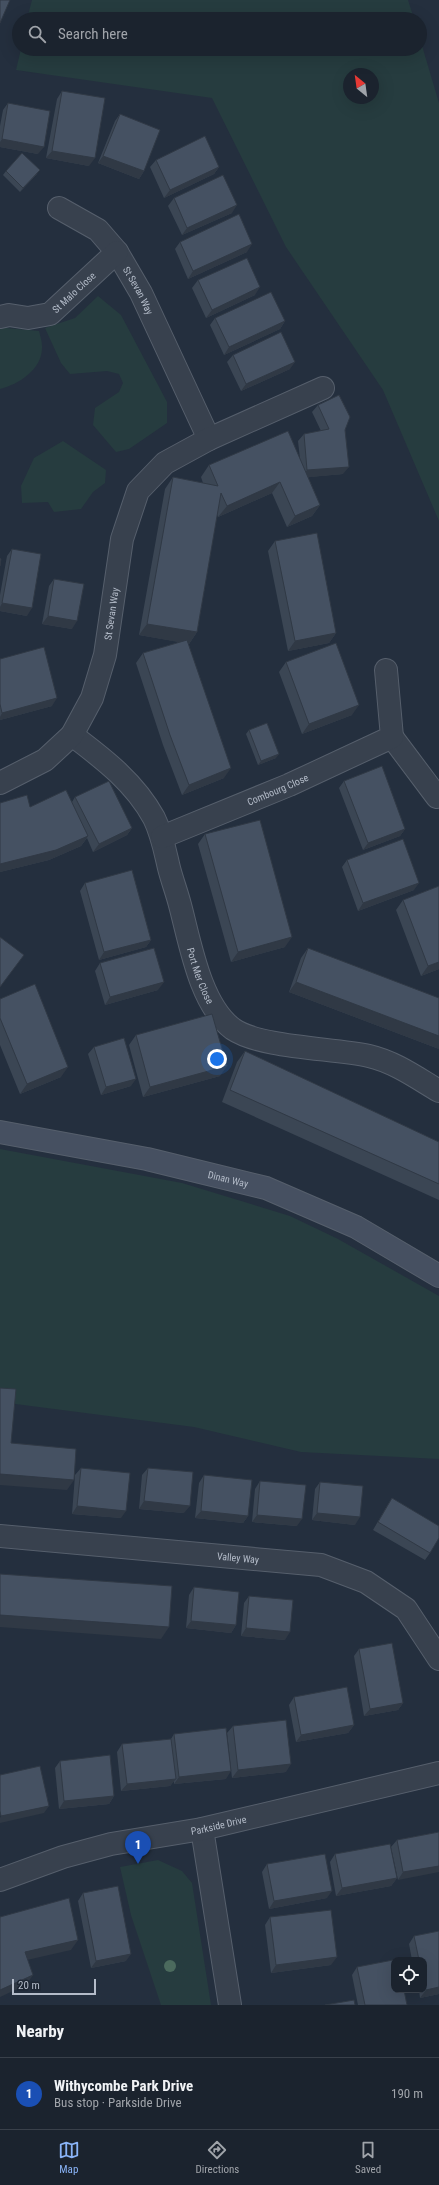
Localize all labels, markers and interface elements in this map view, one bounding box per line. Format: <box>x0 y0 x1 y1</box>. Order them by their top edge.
search box <box>12 12 427 56</box>
icon: search <box>26 23 48 45</box>
text: Search here <box>58 25 128 43</box>
north arrow <box>343 68 379 104</box>
street label: St Sevan Way <box>121 265 156 316</box>
street label: St Malo Close <box>50 269 98 315</box>
street label: St Sevan Way <box>102 587 120 641</box>
street label: Combourg Close <box>245 771 310 807</box>
street label: Port Mer Close <box>185 946 216 1006</box>
your location <box>207 1049 227 1069</box>
street label: Dinan Way <box>207 1169 249 1189</box>
street label: Valley Way <box>217 1550 260 1565</box>
street label: Parkside Drive <box>190 1813 248 1836</box>
pin: 1 <box>125 1831 151 1864</box>
map controls <box>391 1957 427 1993</box>
button: locate <box>391 1957 427 1993</box>
scale bar <box>12 1977 96 1996</box>
text: 20 m <box>18 1979 40 1992</box>
text: Nearby <box>16 2021 64 2041</box>
text: Withycombe Park Drive <box>54 2077 193 2095</box>
text: 1 <box>26 2086 32 2101</box>
text: 190 m <box>391 2086 423 2101</box>
text: Bus stop · Parkside Drive <box>54 2095 182 2110</box>
tab: Map <box>58 2139 80 2176</box>
tab: Directions <box>195 2139 239 2176</box>
tab: Saved <box>355 2139 381 2176</box>

